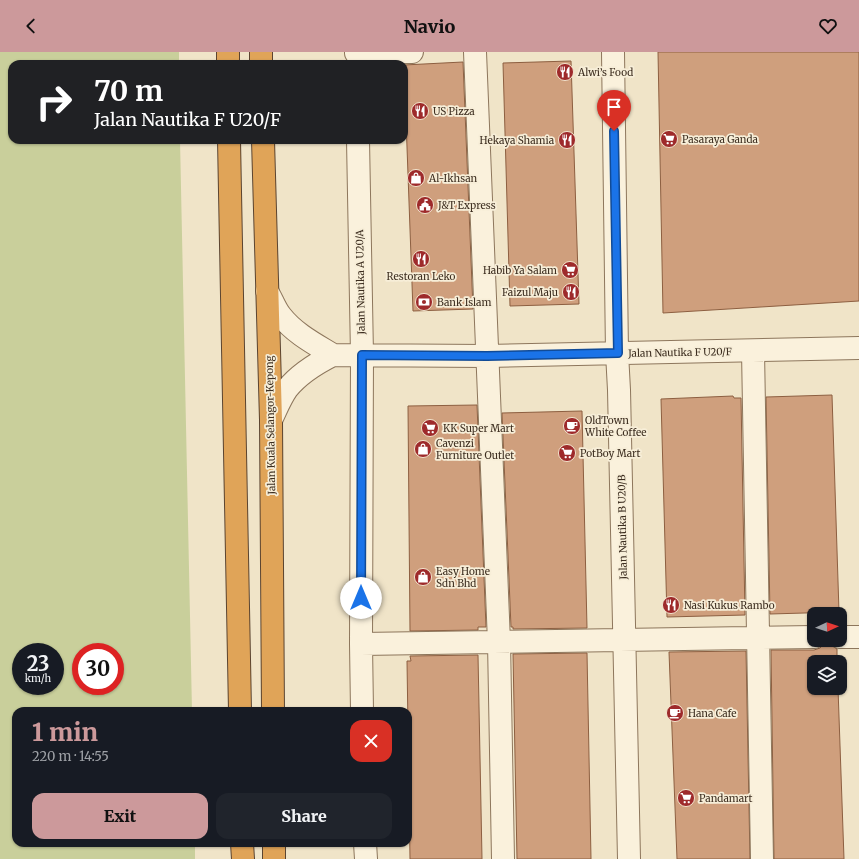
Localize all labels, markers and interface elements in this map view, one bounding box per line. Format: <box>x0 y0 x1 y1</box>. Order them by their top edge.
icon: back <box>20 15 42 37</box>
text: Navio <box>404 15 455 38</box>
icon: heart <box>817 15 839 37</box>
restaurant icon: Alwi’s Food <box>555 62 575 82</box>
place label: Alwi’s Food <box>577 66 633 79</box>
text: 70 m <box>94 73 163 109</box>
icon: right <box>28 76 80 128</box>
pin <box>597 90 631 131</box>
icon: arrive <box>603 96 625 118</box>
restaurant icon: US Pizza <box>410 101 430 121</box>
place label: US Pizza <box>433 105 475 118</box>
text: Jalan Nautika F U20/F <box>94 108 281 131</box>
supermarket icon: Pasaraya Ganda <box>659 129 679 149</box>
restaurant icon: Hekaya Shamia <box>557 130 577 150</box>
place label: Pasaraya Ganda <box>682 133 759 146</box>
place label: Hekaya Shamia <box>480 134 555 147</box>
shop icon: Al-Ikhsan <box>406 168 426 188</box>
place label: Al-Ikhsan <box>428 172 478 185</box>
public building icon: J&T Express <box>415 195 435 215</box>
place label: J&T Express <box>437 199 496 212</box>
street label: Jalan Nautika A U20/A <box>353 228 368 336</box>
restaurant icon: Restoran Leko <box>411 249 431 269</box>
supermarket icon: Habib Ya Salam <box>560 260 580 280</box>
place label: Habib Ya Salam <box>483 264 557 277</box>
place label: Restoran Leko <box>387 270 456 283</box>
restaurant icon: Faizul Maju <box>561 282 581 302</box>
place label: Faizul Maju <box>502 286 558 299</box>
bank icon: Bank Islam <box>414 292 434 312</box>
place label: Bank Islam <box>437 296 491 309</box>
street label: Jalan Nautika F U20/F <box>627 345 732 360</box>
street label: Jalan Kuala Selangor-Kepong <box>263 355 278 496</box>
place label: OldTown White Coffee <box>584 414 647 439</box>
cafe icon: OldTown White Coffee <box>562 416 582 436</box>
supermarket icon: KK Super Mart <box>420 418 440 438</box>
place label: KK Super Mart <box>443 422 514 435</box>
place label: Cavenzi Furniture Outlet <box>436 437 514 462</box>
shop icon: Cavenzi Furniture Outlet <box>413 439 433 459</box>
supermarket icon: PotBoy Mart <box>557 443 577 463</box>
place label: PotBoy Mart <box>580 447 641 460</box>
street label: Jalan Nautika B U20/B <box>615 474 630 581</box>
place label: Easy Home Sdn Bhd <box>436 565 490 590</box>
shop icon: Easy Home Sdn Bhd <box>413 567 433 587</box>
position arrow <box>340 577 382 619</box>
restaurant icon: Nasi Kukus Rambo <box>661 595 681 615</box>
place label: Nasi Kukus Rambo <box>684 599 775 612</box>
north arrow <box>807 607 847 647</box>
map controls <box>807 607 847 695</box>
speed limit sign: 30 <box>72 643 124 695</box>
text: 23 <box>27 651 49 676</box>
button: layers <box>807 655 847 695</box>
text: km/h <box>25 672 51 685</box>
cafe icon: Hana Cafe <box>665 703 685 723</box>
place label: Hana Cafe <box>688 707 737 720</box>
text: 1 min <box>32 717 98 748</box>
button: close <box>350 720 392 762</box>
text: 220 m · 14:55 <box>32 748 109 765</box>
supermarket icon: Pandamart <box>676 788 696 808</box>
place label: Pandamart <box>699 792 753 805</box>
button: Exit <box>32 793 208 839</box>
button: Share <box>216 793 392 839</box>

